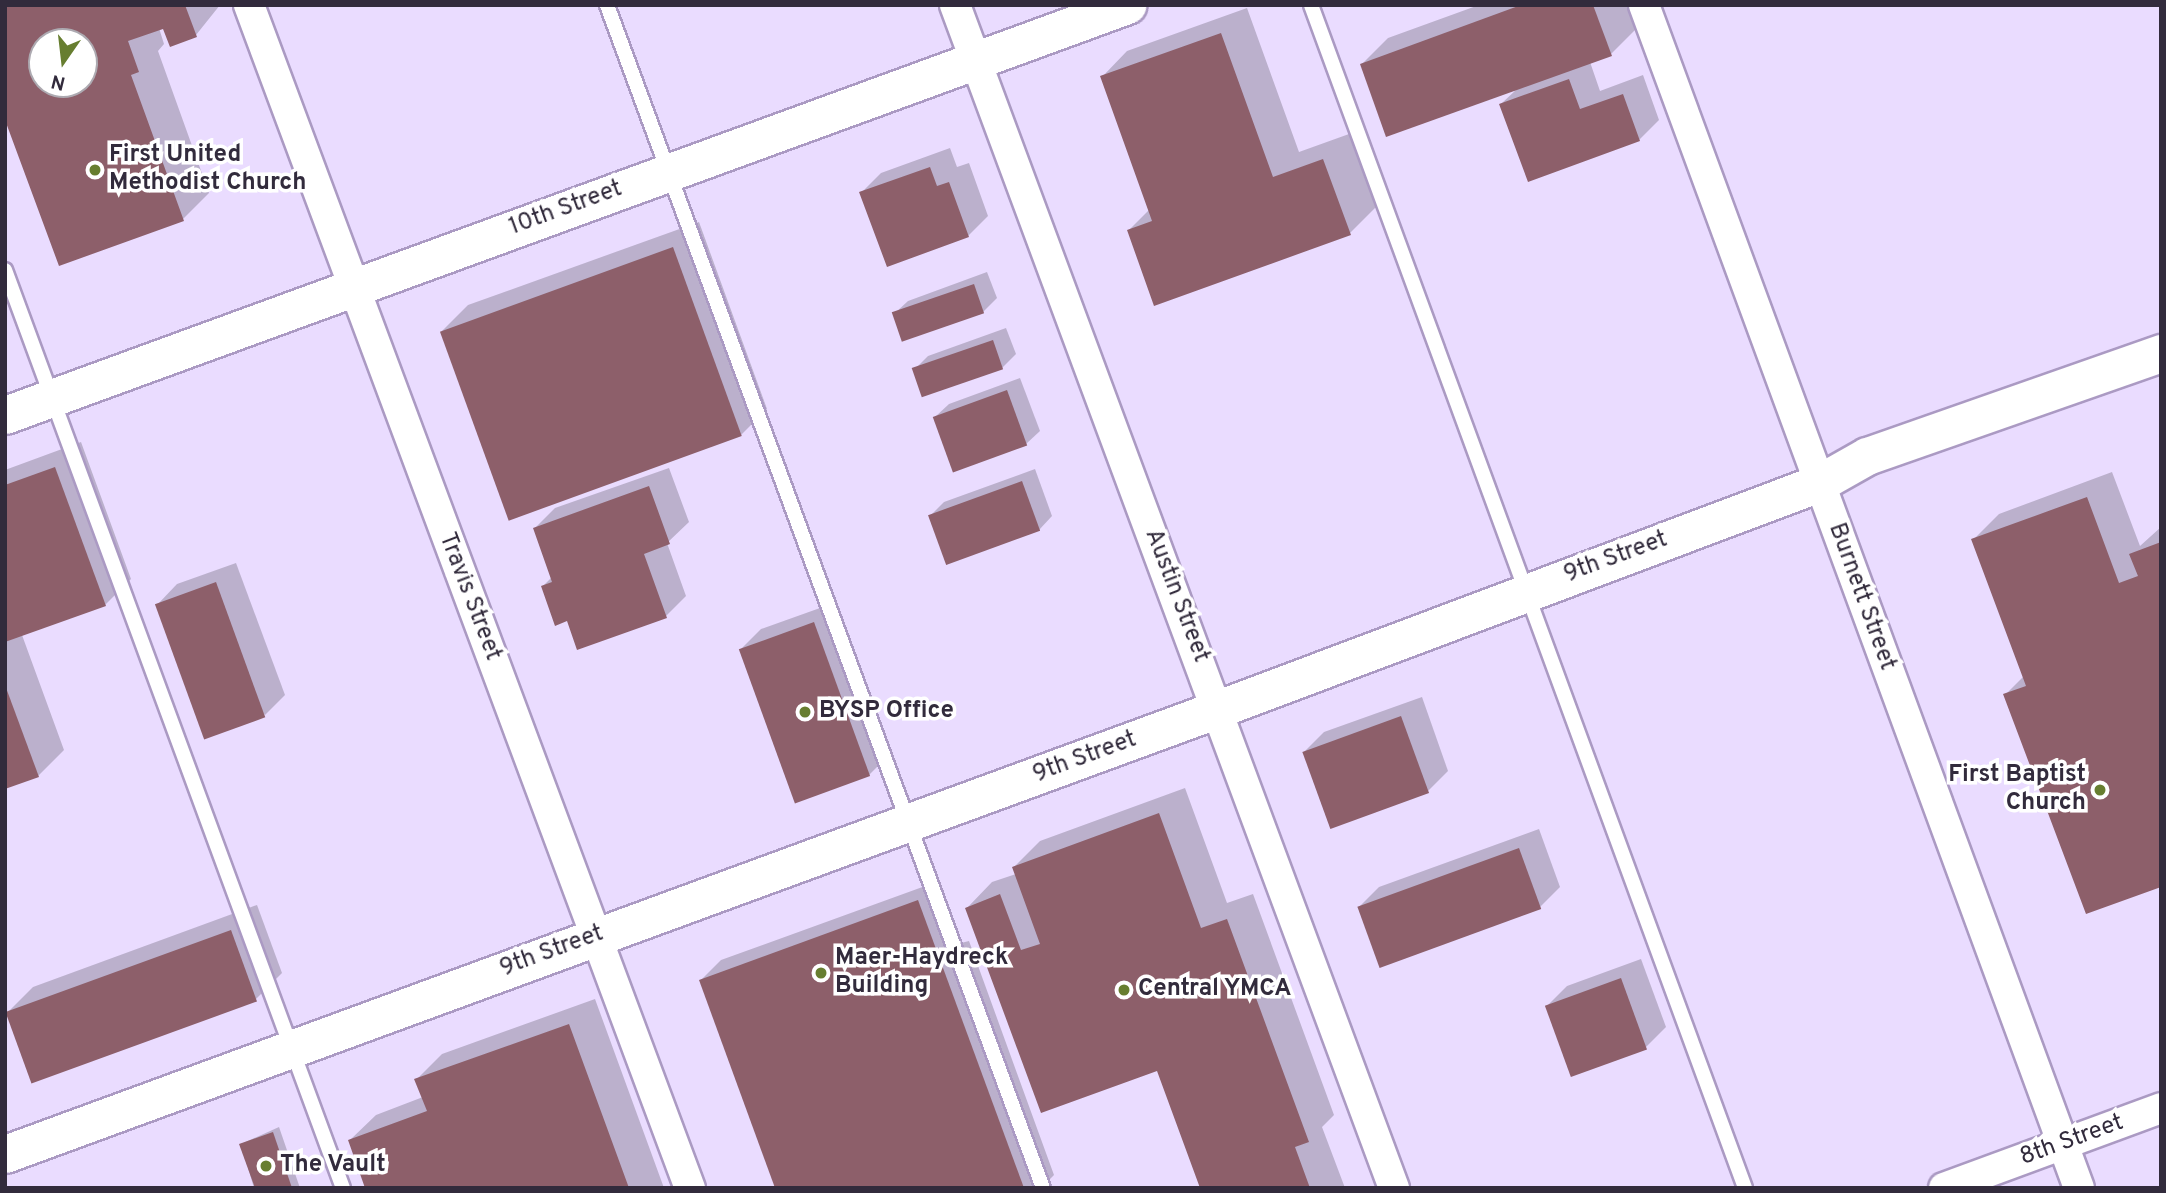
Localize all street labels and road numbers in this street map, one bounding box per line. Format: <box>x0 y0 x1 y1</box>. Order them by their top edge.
street label: 10th Street <box>506 175 626 243</box>
street label: Burnett Street <box>1821 519 1901 675</box>
street label: Austin Street <box>1137 525 1215 667</box>
street label: 9th Street <box>1560 526 1672 590</box>
street label: Travis Street <box>431 529 507 665</box>
street label: 9th Street <box>1029 726 1141 790</box>
street label: 9th Street <box>496 920 608 984</box>
street label: 8th Street <box>2016 1109 2128 1173</box>

